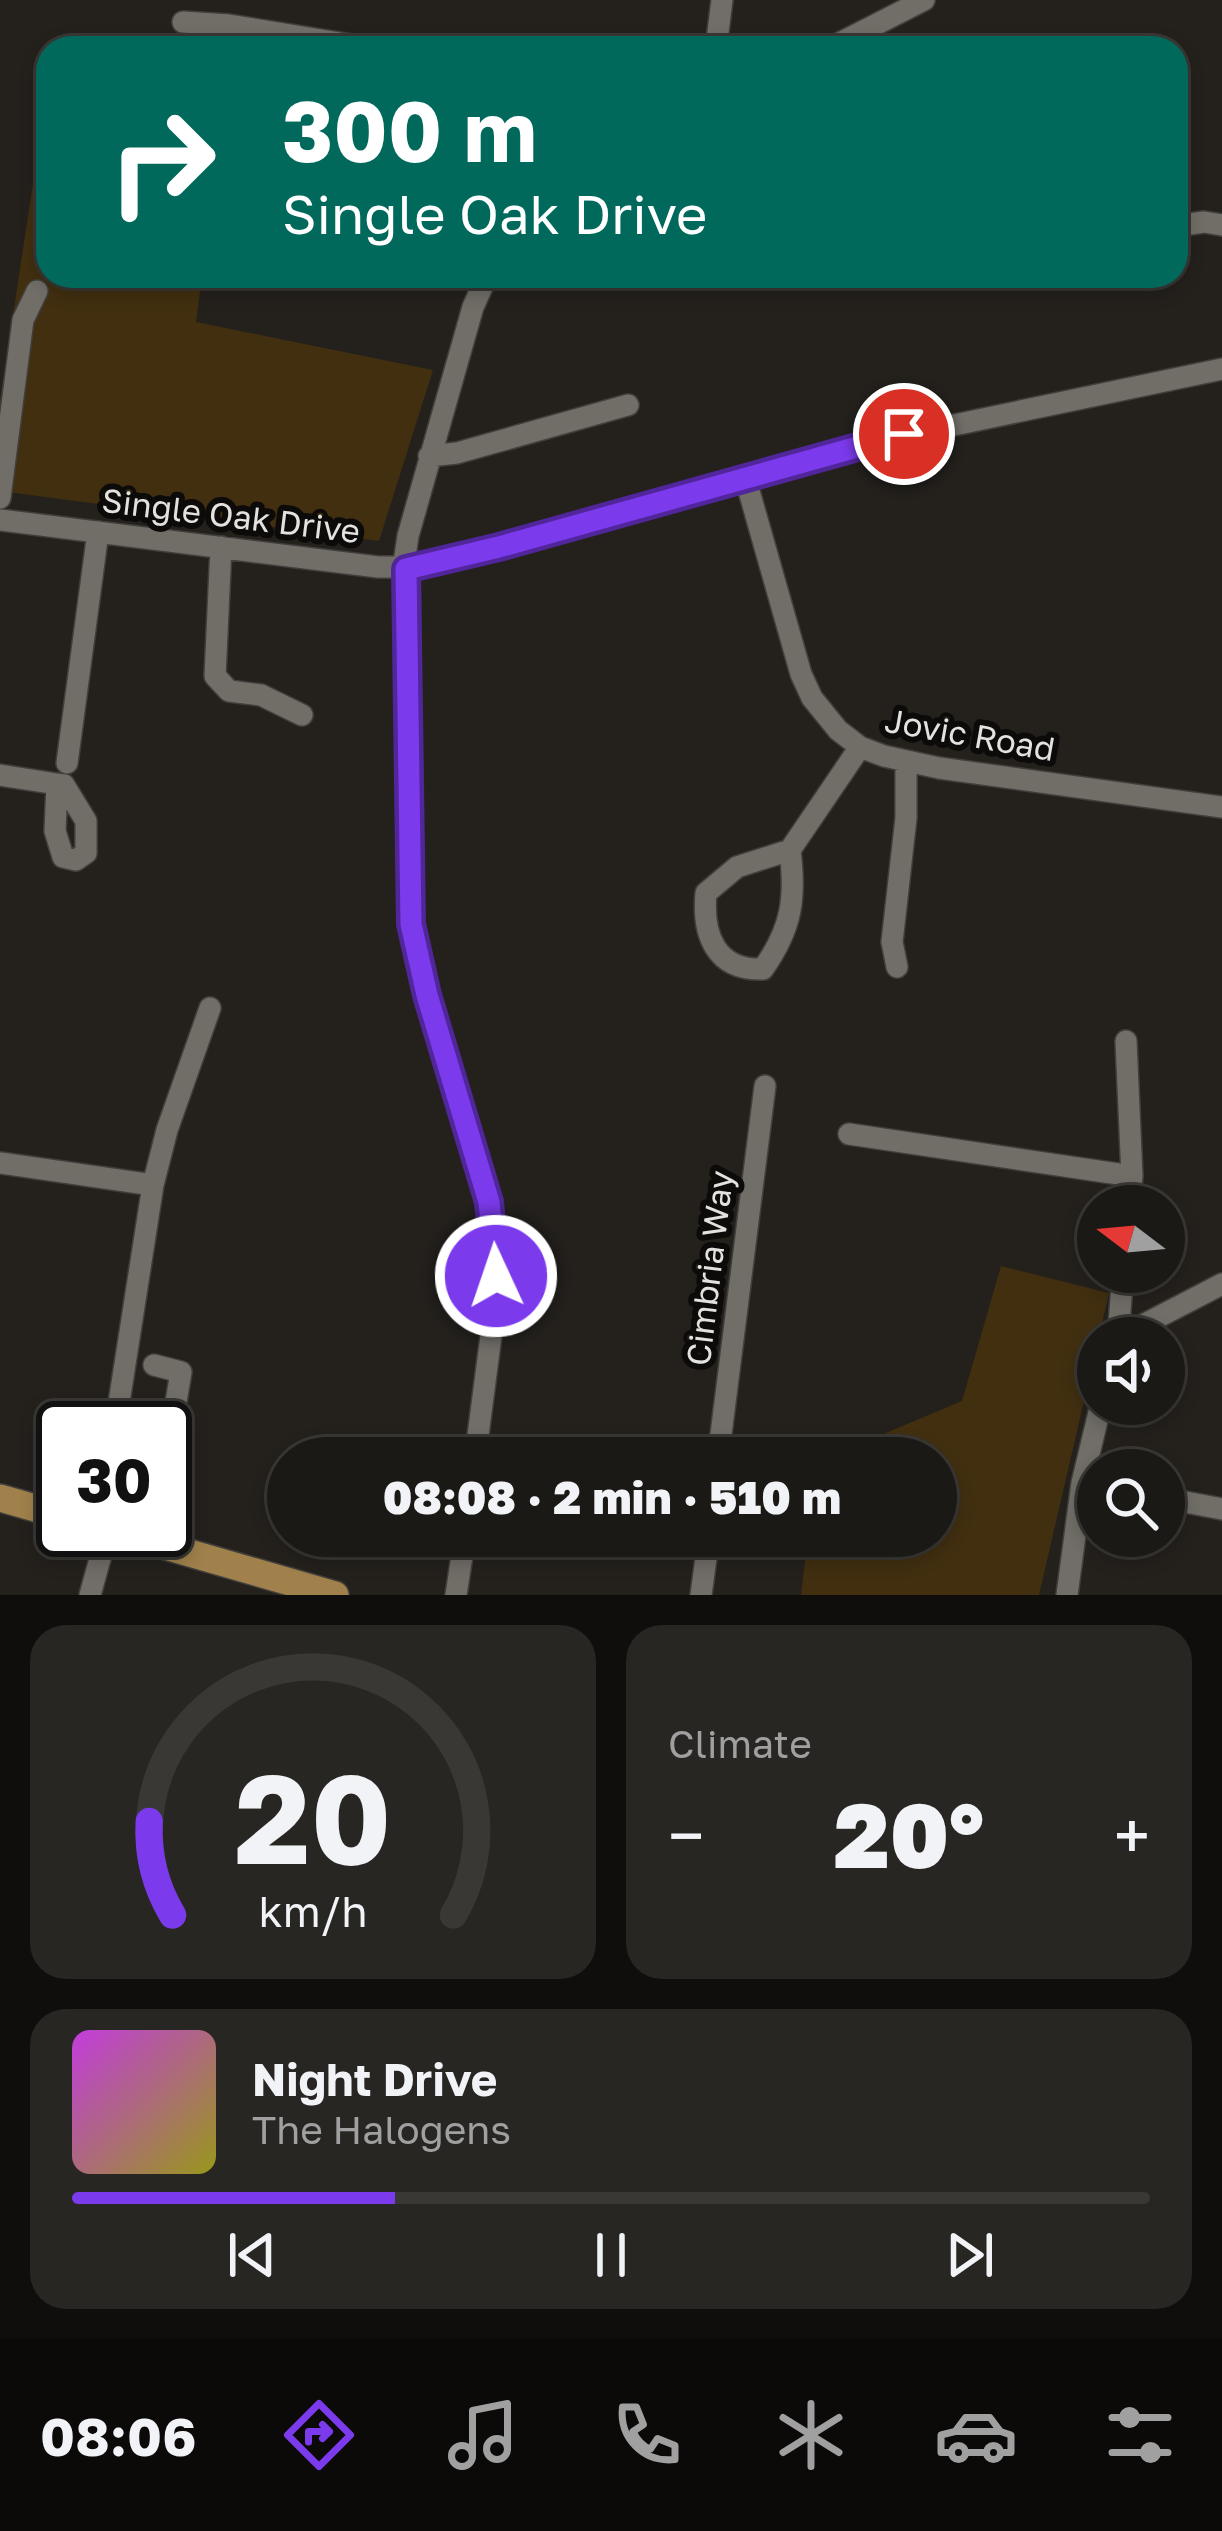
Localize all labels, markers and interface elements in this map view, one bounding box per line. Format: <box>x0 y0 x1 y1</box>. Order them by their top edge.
text: 300 m <box>282 80 537 180</box>
icon: right <box>84 84 240 240</box>
text: Single Oak Drive <box>282 181 707 246</box>
pin <box>853 383 955 485</box>
icon: arrive <box>871 401 937 467</box>
street label: Single Oak Drive <box>100 480 362 550</box>
street label: Jovic Road <box>882 700 1058 768</box>
street label: Cimbria Way <box>678 1168 740 1368</box>
north arrow <box>1077 1185 1185 1293</box>
map controls <box>1077 1185 1185 1557</box>
position arrow <box>433 1213 559 1339</box>
button: sound <box>1077 1317 1185 1425</box>
speed limit sign: 30 <box>36 1401 192 1557</box>
button: search <box>1077 1449 1185 1557</box>
text: 08:08 · 2 min · 510 m <box>383 1470 841 1524</box>
text: Climate <box>668 1720 812 1767</box>
text: 20 <box>234 1742 392 1891</box>
text: 20° <box>834 1780 984 1888</box>
text: − <box>668 1795 704 1875</box>
text: + <box>1114 1795 1150 1875</box>
text: km/h <box>258 1885 368 1936</box>
text: Night Drive <box>252 2052 497 2106</box>
text: The Halogens <box>252 2106 511 2153</box>
icon: previous <box>219 2222 285 2288</box>
icon: pause <box>578 2222 644 2288</box>
icon: next <box>937 2222 1003 2288</box>
icon: directions <box>277 2393 361 2477</box>
icon: music <box>441 2393 525 2477</box>
icon: phone <box>605 2393 689 2477</box>
icon: climate <box>769 2393 853 2477</box>
icon: car <box>934 2393 1018 2477</box>
icon: filters <box>1098 2393 1182 2477</box>
text: 08:06 <box>40 2403 196 2468</box>

